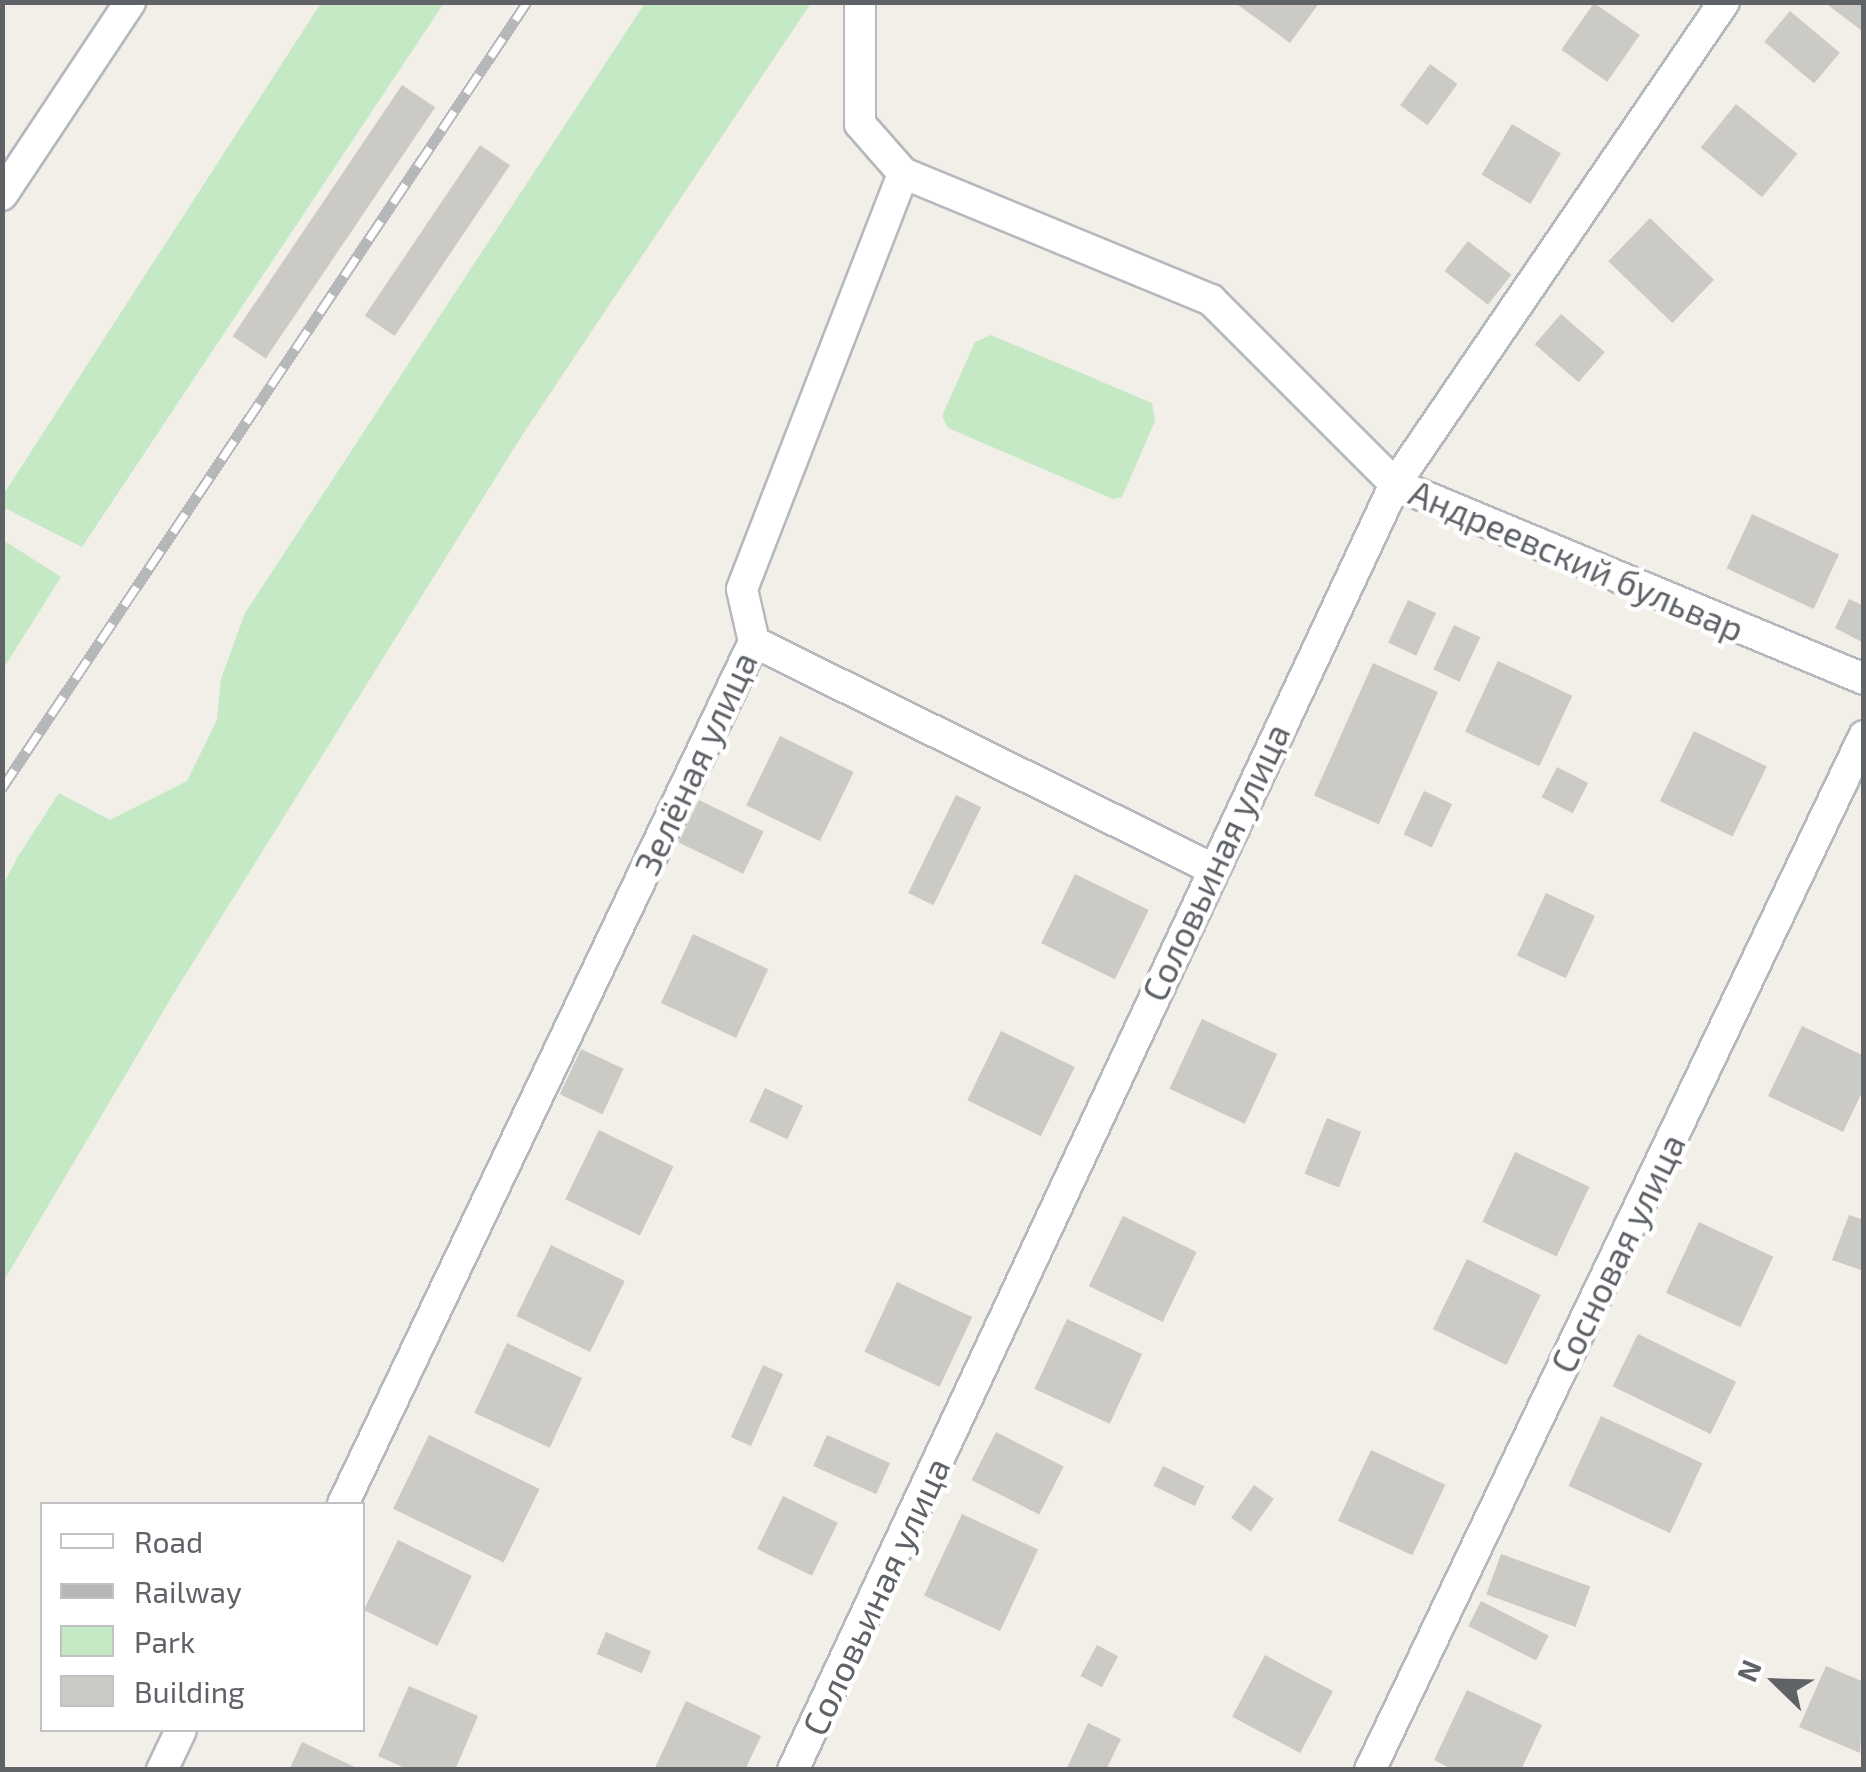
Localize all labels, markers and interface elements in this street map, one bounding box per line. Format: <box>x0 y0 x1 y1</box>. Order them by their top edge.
street label: Андреевский бульвар <box>1403 470 1751 650</box>
street label: Зелёная улица <box>625 645 765 881</box>
street label: Соловьиная улица <box>1132 717 1298 1007</box>
street label: Сосновая улица <box>1541 1127 1693 1379</box>
street label: Соловьиная улица <box>792 1451 958 1741</box>
legend <box>40 1502 365 1732</box>
text: Road <box>134 1523 203 1559</box>
text: Railway <box>134 1573 242 1609</box>
text: Park <box>134 1623 195 1659</box>
north arrow <box>1726 1632 1826 1732</box>
text: N <box>1729 1654 1768 1686</box>
text: Building <box>134 1673 245 1709</box>

